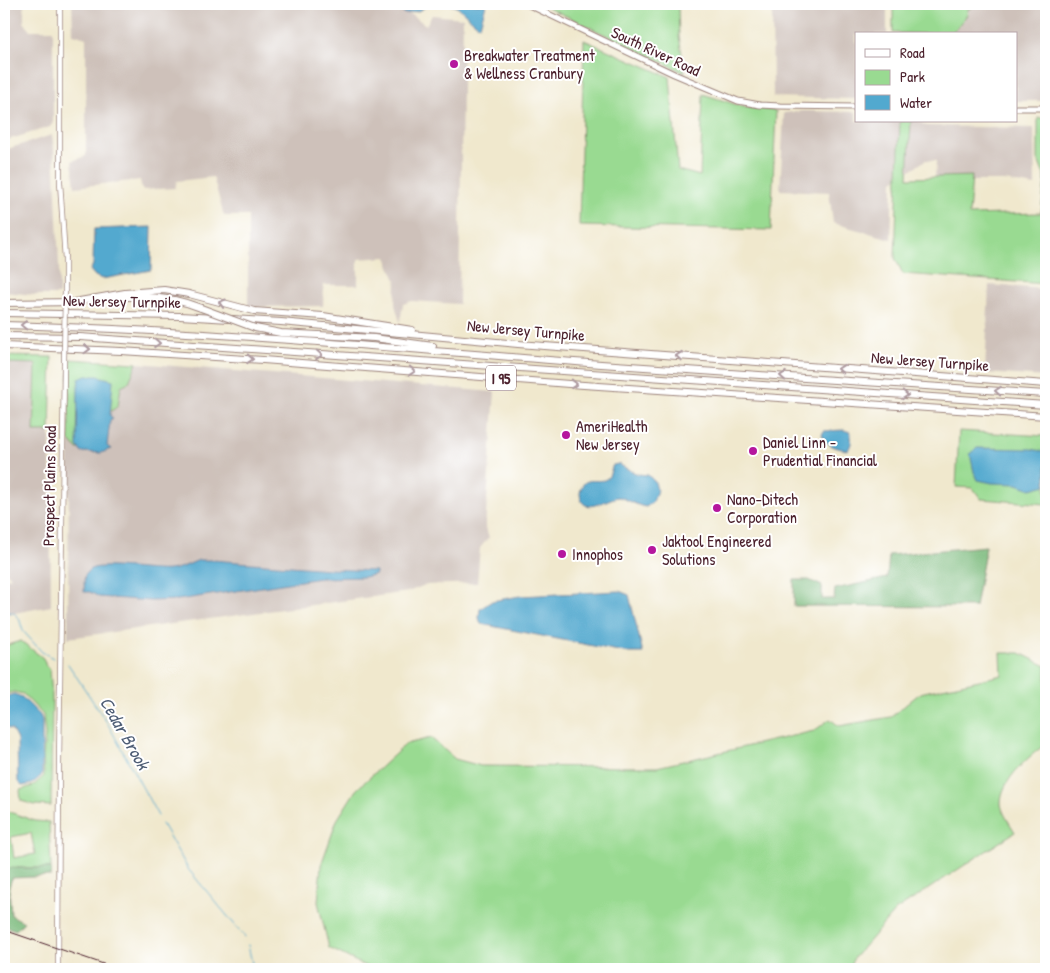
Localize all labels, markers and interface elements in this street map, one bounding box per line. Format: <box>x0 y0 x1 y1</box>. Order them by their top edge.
street label: South River Road <box>608 21 704 81</box>
legend <box>855 32 1018 122</box>
text: Road <box>900 42 925 63</box>
place label: Breakwater Treatment & Wellness Cranbury <box>464 44 595 84</box>
marker: Breakwater Treatment & Wellness Cranbury <box>448 58 460 70</box>
text: Park <box>900 66 925 87</box>
text: Water <box>900 92 932 113</box>
street label: New Jersey Turnpike <box>63 289 182 313</box>
one-way arrow <box>218 299 227 309</box>
street label: New Jersey Turnpike <box>466 314 586 346</box>
one-way arrow <box>19 320 27 331</box>
one-way arrow <box>154 337 162 348</box>
one-way arrow <box>84 344 92 355</box>
street label: New Jersey Turnpike <box>870 346 990 376</box>
one-way arrow <box>316 349 324 360</box>
one-way arrow <box>674 351 682 362</box>
one-way arrow <box>246 353 254 364</box>
one-way arrow <box>836 363 844 374</box>
one-way arrow <box>408 366 416 377</box>
road number: I 95 <box>486 366 516 390</box>
one-way arrow <box>779 370 787 381</box>
one-way arrow <box>570 378 578 389</box>
one-way arrow <box>993 385 1001 396</box>
one-way arrow <box>902 390 910 401</box>
place label: AmeriHealth New Jersey <box>576 415 648 455</box>
street label: Prospect Plains Road <box>37 426 61 546</box>
marker: AmeriHealth New Jersey <box>560 429 572 441</box>
place label: Daniel Linn - Prudential Financial <box>763 431 878 471</box>
marker: Daniel Linn - Prudential Financial <box>747 445 759 457</box>
place label: Nano-Ditech Corporation <box>727 488 798 528</box>
marker: Nano-Ditech Corporation <box>711 502 723 514</box>
place label: Jaktool Engineered Solutions <box>662 530 771 570</box>
place label: Innophos <box>572 543 623 565</box>
marker: Jaktool Engineered Solutions <box>646 544 658 556</box>
marker: Innophos <box>556 548 568 560</box>
water label: Cedar Brook <box>94 692 157 775</box>

